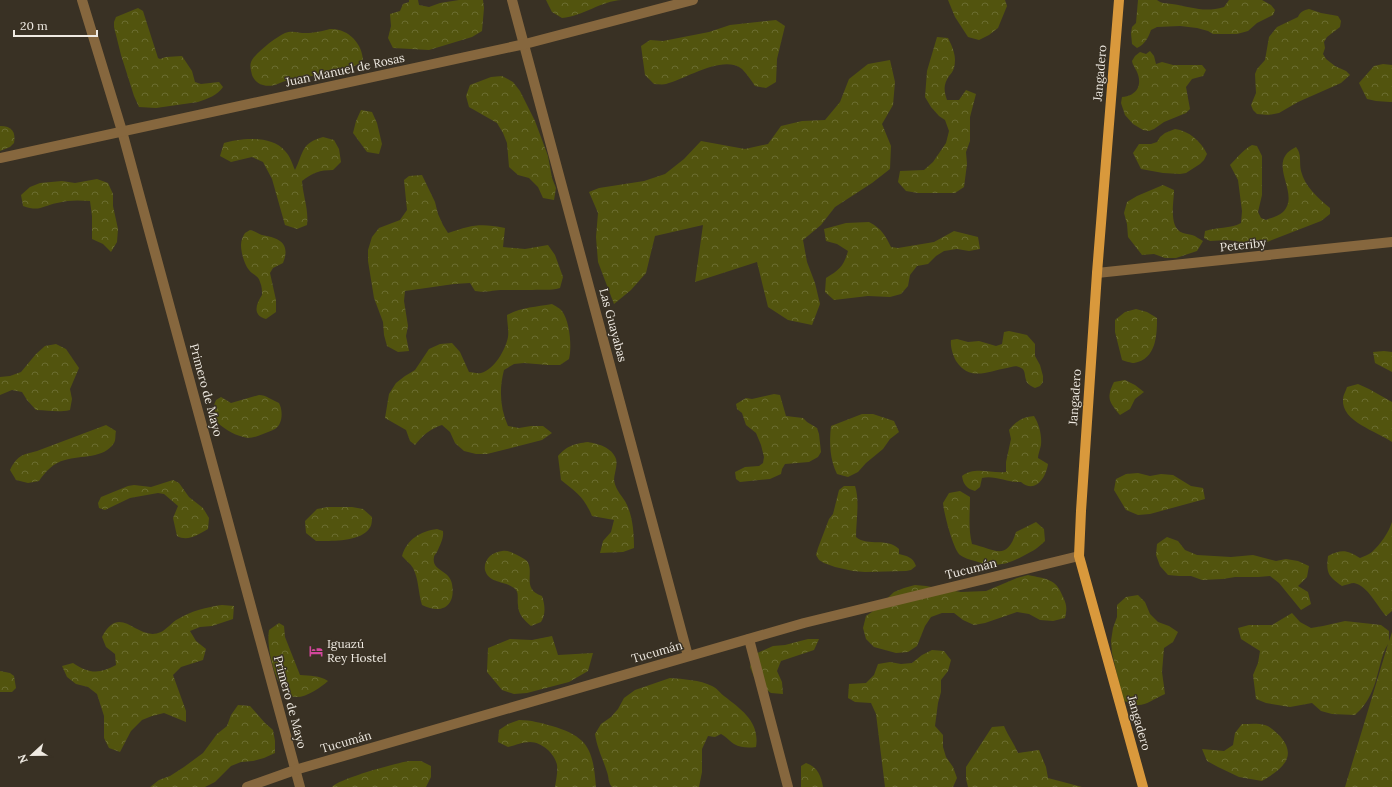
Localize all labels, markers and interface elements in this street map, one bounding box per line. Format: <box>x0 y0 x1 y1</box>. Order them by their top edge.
scale bar <box>14 12 97 38</box>
text: 20 m <box>20 18 48 33</box>
street label: Jangadero <box>1089 44 1109 103</box>
street label: Juan Manuel de Rosas <box>283 49 406 90</box>
street label: Peteriby <box>1219 235 1268 254</box>
street label: Las Guayabas <box>596 286 631 364</box>
street label: Primero de Mayo <box>187 342 226 438</box>
street label: Jangadero <box>1065 368 1084 427</box>
street label: Tucumán <box>944 555 998 582</box>
place label: Iguazú Rey Hostel <box>327 636 386 665</box>
street label: Tucumán <box>630 637 684 666</box>
hotel icon: Iguazú Rey Hostel <box>308 643 324 659</box>
street label: Primero de Mayo <box>271 654 310 750</box>
street label: Jangadero <box>1124 693 1154 752</box>
street label: Tucumán <box>319 727 373 756</box>
north arrow <box>12 735 52 775</box>
text: N <box>14 752 31 765</box>

